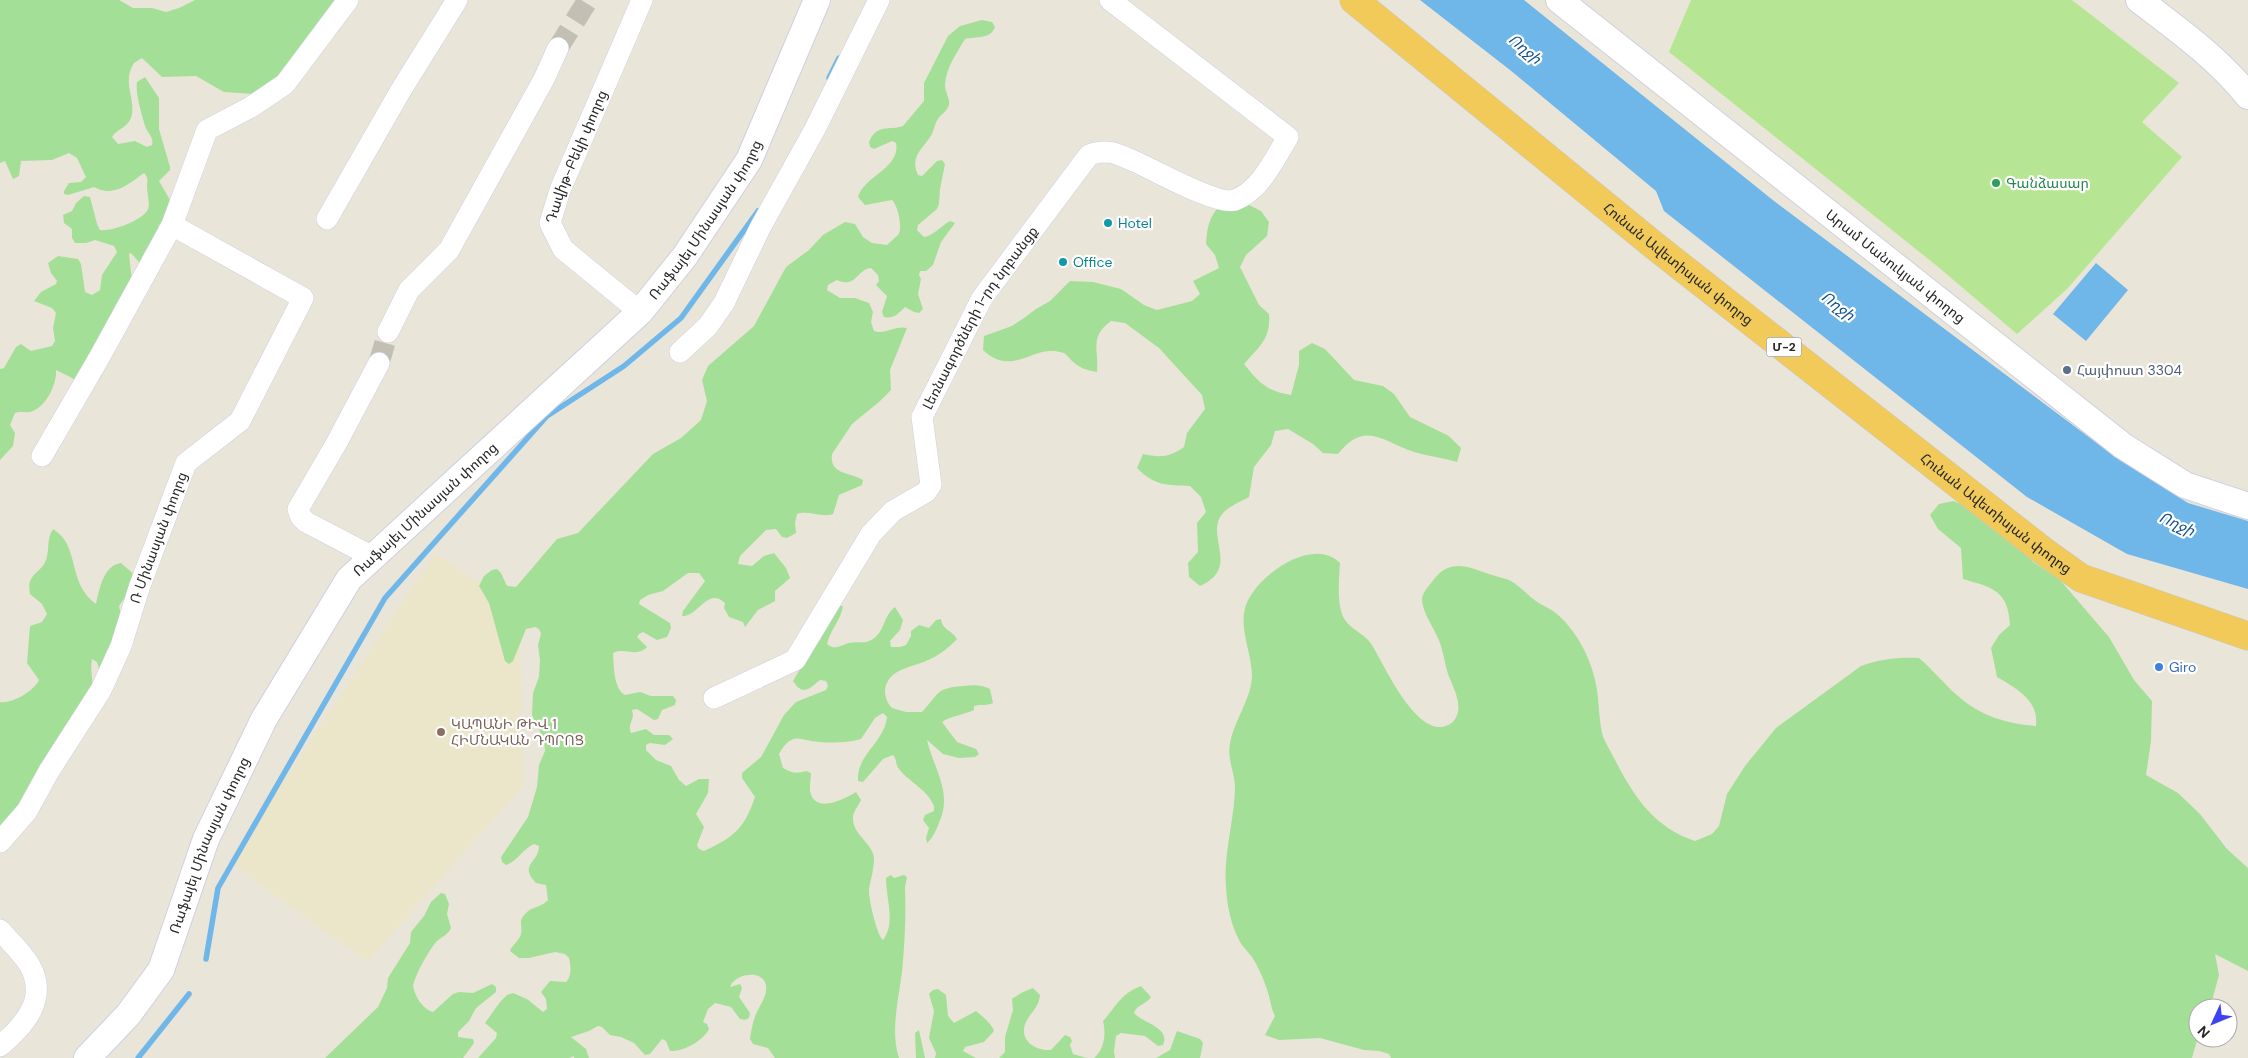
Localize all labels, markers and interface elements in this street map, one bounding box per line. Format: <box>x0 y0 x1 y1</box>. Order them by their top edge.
water label: Ողջի <box>1504 29 1546 69</box>
street label: Դավիթ-Բեկի փողոց <box>541 87 611 225</box>
street label: Ռաֆայել Մինասյան փողոց <box>645 137 765 303</box>
place label: Գանձասար <box>2006 174 2089 192</box>
marker: Գանձասար <box>1990 177 2002 189</box>
street label: Հունան Ավետիսյան փողոց <box>1600 199 1757 329</box>
street label: Արամ Մանուկյան փողոց <box>1822 205 1969 327</box>
place label: Hotel <box>1118 214 1152 232</box>
marker: Hotel <box>1102 217 1114 229</box>
street label: Լեռնագործների 1-րդ նրբանցք <box>918 222 1042 412</box>
place label: Office <box>1073 253 1112 271</box>
marker: Office <box>1057 256 1069 268</box>
water label: Ողջի <box>1817 287 1860 326</box>
road number: Մ-2 <box>1766 338 1802 357</box>
place label: Հայփոստ 3304 <box>2077 361 2183 379</box>
marker: Հայփոստ 3304 <box>2061 364 2073 376</box>
street label: Ռաֆայել Մինասյան փողոց <box>349 438 501 580</box>
street label: Հունան Ավետիսյան փողոց <box>1917 449 2075 577</box>
street label: Ռ Մինասյան փողոց <box>126 469 191 606</box>
water label: Ողջի <box>2156 507 2199 541</box>
place label: Giro <box>2169 658 2196 676</box>
marker: Giro <box>2153 661 2165 673</box>
place label: ԿԱՊԱՆԻ ԹԻՎ 1 ՀԻՄՆԱԿԱՆ ԴՊՐՈՑ <box>451 715 584 749</box>
marker: ԿԱՊԱՆԻ ԹԻՎ 1 ՀԻՄՆԱԿԱՆ ԴՊՐՈՑ <box>435 726 447 738</box>
street label: Ռաֆայել Մինասյան փողոց <box>165 754 253 936</box>
north arrow <box>2188 998 2238 1048</box>
text: N <box>2194 1022 2214 1042</box>

